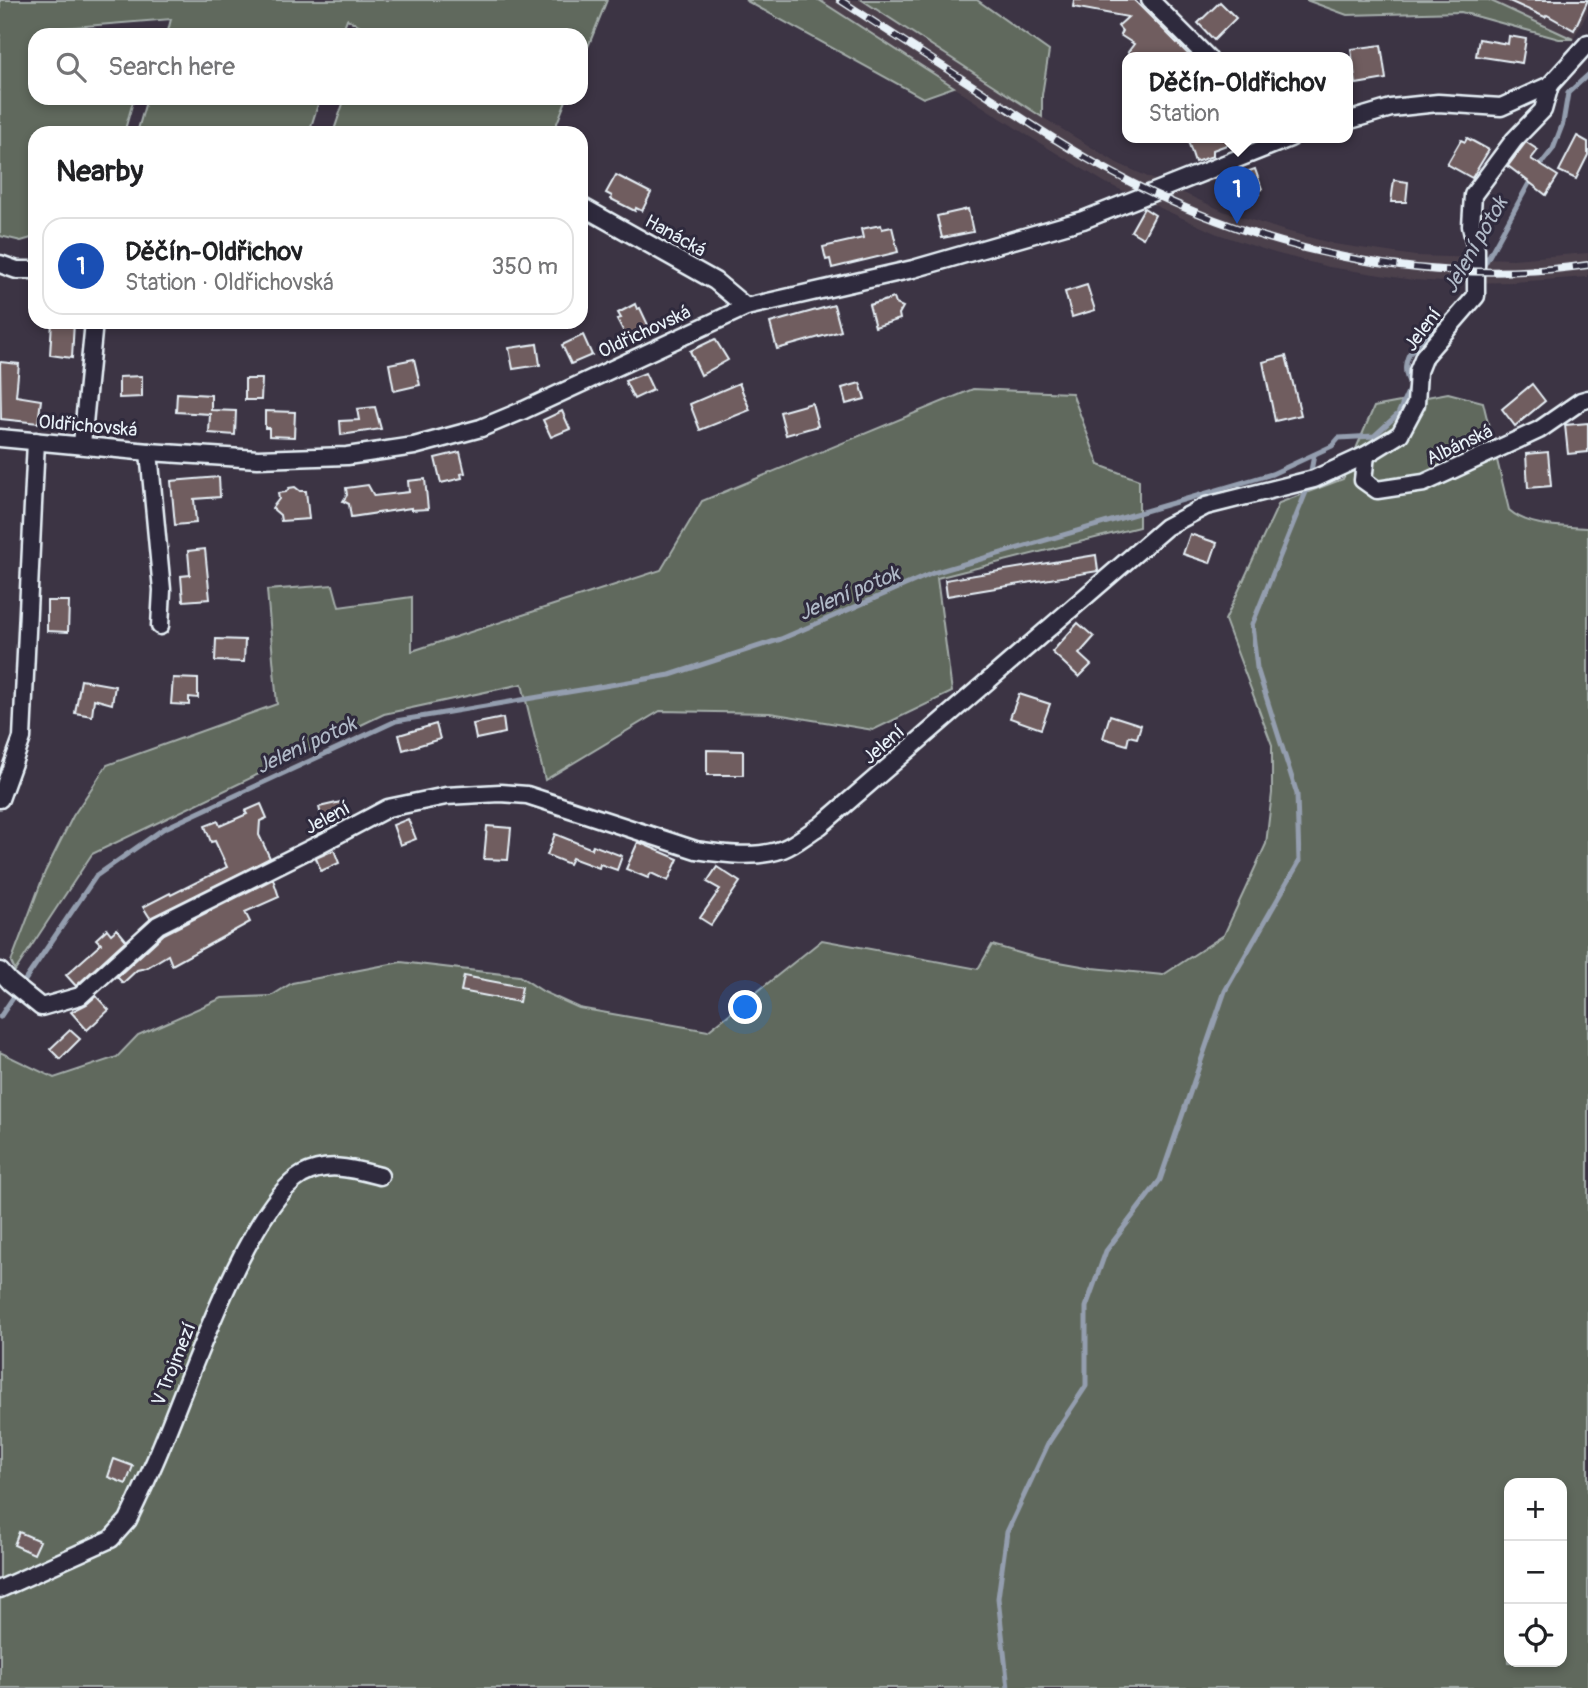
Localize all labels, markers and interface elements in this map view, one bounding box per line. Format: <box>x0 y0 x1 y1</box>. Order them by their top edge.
search box <box>28 28 588 105</box>
icon: search <box>52 48 90 86</box>
text: Search here <box>108 51 235 83</box>
popup <box>1122 52 1353 143</box>
text: Děčín-Oldřichov <box>1149 67 1326 99</box>
text: Station <box>1149 99 1220 128</box>
text: Nearby <box>56 153 143 190</box>
pin: 1 <box>1214 166 1260 224</box>
water label: Jelení potok <box>1437 190 1515 298</box>
street label: Hanácká <box>641 209 710 263</box>
text: Děčín-Oldřichov <box>125 236 303 268</box>
text: 1 <box>77 252 86 281</box>
text: 350 m <box>492 252 558 281</box>
text: Station · Oldřichovská <box>125 268 334 297</box>
street label: Oldřichovská <box>594 300 695 364</box>
street label: Jelení <box>1399 303 1447 356</box>
street label: Oldřichovská <box>37 410 139 442</box>
street label: Albánská <box>1422 419 1497 471</box>
water label: Jelení potok <box>795 559 906 627</box>
water label: Jelení potok <box>252 710 363 780</box>
street label: Jelení <box>858 720 910 770</box>
street label: Jelení <box>301 796 354 840</box>
your location <box>728 990 762 1024</box>
street label: V Trojmezí <box>146 1319 202 1410</box>
map controls <box>1504 1478 1567 1667</box>
button: + <box>1504 1478 1567 1541</box>
button: − <box>1504 1541 1567 1604</box>
button: locate <box>1504 1604 1567 1667</box>

